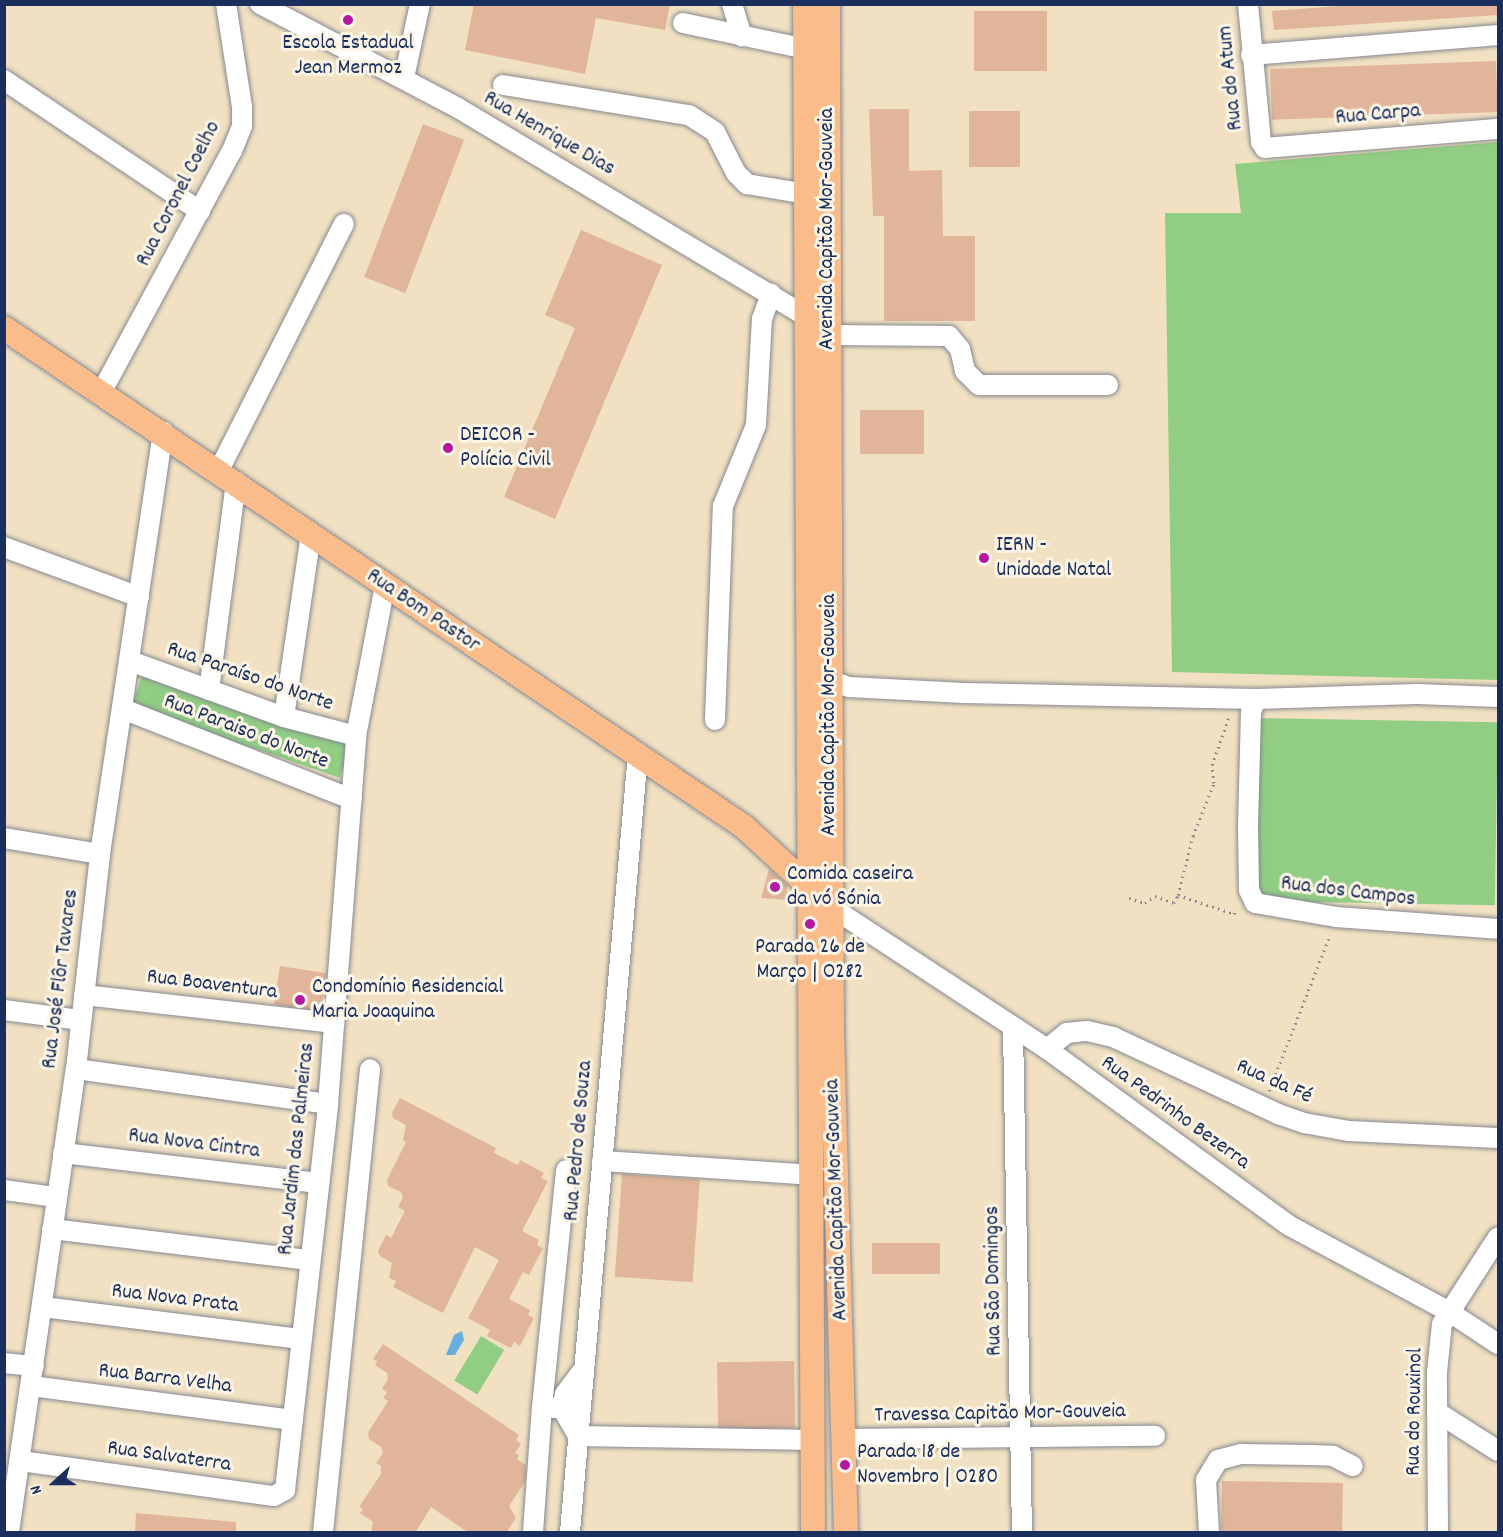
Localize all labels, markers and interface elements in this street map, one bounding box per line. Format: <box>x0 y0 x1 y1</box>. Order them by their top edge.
marker: Escola Estadual Jean Mermoz <box>341 13 355 27</box>
street label: Rua do Atum <box>1212 24 1250 132</box>
place label: Escola Estadual Jean Mermoz <box>282 30 414 82</box>
street label: Rua Henrique Dias <box>478 86 620 182</box>
street label: Rua Carpa <box>1334 98 1422 132</box>
street label: Avenida Capitão Mor-Gouveia <box>815 108 841 350</box>
street label: Rua Coronel Coelho <box>131 117 227 271</box>
place label: DEICOR - Polícia Civil <box>460 422 551 474</box>
marker: DEICOR - Polícia Civil <box>441 441 455 455</box>
place label: IERN - Unidade Natal <box>996 532 1111 584</box>
marker: IERN - Unidade Natal <box>977 551 991 565</box>
street label: Rua Bom Pastor <box>361 563 485 659</box>
street label: Avenida Capitão Mor-Gouveia <box>817 594 843 836</box>
street label: Rua Paraíso do Norte <box>163 636 337 718</box>
street label: Rua Paraiso do Norte <box>160 688 332 776</box>
place label: Comida caseira da vó Sónia <box>787 861 913 912</box>
street label: Rua dos Campos <box>1279 871 1417 913</box>
marker: Comida caseira da vó Sónia <box>768 880 782 894</box>
street label: Rua José Flôr Tavares <box>37 888 85 1070</box>
marker: Parada 26 de Março | O282 <box>803 917 817 931</box>
place label: Parada 26 de Março | O282 <box>755 934 865 986</box>
street label: Rua Boaventura <box>145 964 279 1006</box>
place label: Condomínio Residencial Maria Joaquina <box>312 974 503 1026</box>
marker: Condomínio Residencial Maria Joaquina <box>293 993 307 1007</box>
street label: Rua Jardim das Palmeiras <box>273 1041 321 1257</box>
street label: Rua Pedrinho Bezerra <box>1095 1050 1255 1176</box>
street label: Rua da Fé <box>1232 1054 1316 1110</box>
street label: Rua Pedro de Souza <box>559 1060 599 1222</box>
street label: Avenida Capitão Mor-Gouveia <box>820 1079 854 1321</box>
street label: Rua Nova Cintra <box>127 1123 261 1165</box>
street label: Rua São Domingos <box>979 1206 1009 1356</box>
street label: Rua Nova Prata <box>110 1278 240 1320</box>
street label: Rua do Rouxinol <box>1401 1348 1429 1476</box>
street label: Rua Barra Velha <box>97 1358 233 1400</box>
street label: Travessa Capitão Mor-Gouveia <box>874 1399 1126 1429</box>
street label: Rua Salvaterra <box>105 1435 233 1479</box>
place label: Parada 18 de Novembro | O280 <box>857 1439 998 1490</box>
north arrow <box>24 1453 84 1513</box>
marker: Parada 18 de Novembro | O280 <box>838 1458 852 1472</box>
text: N <box>25 1482 49 1497</box>

